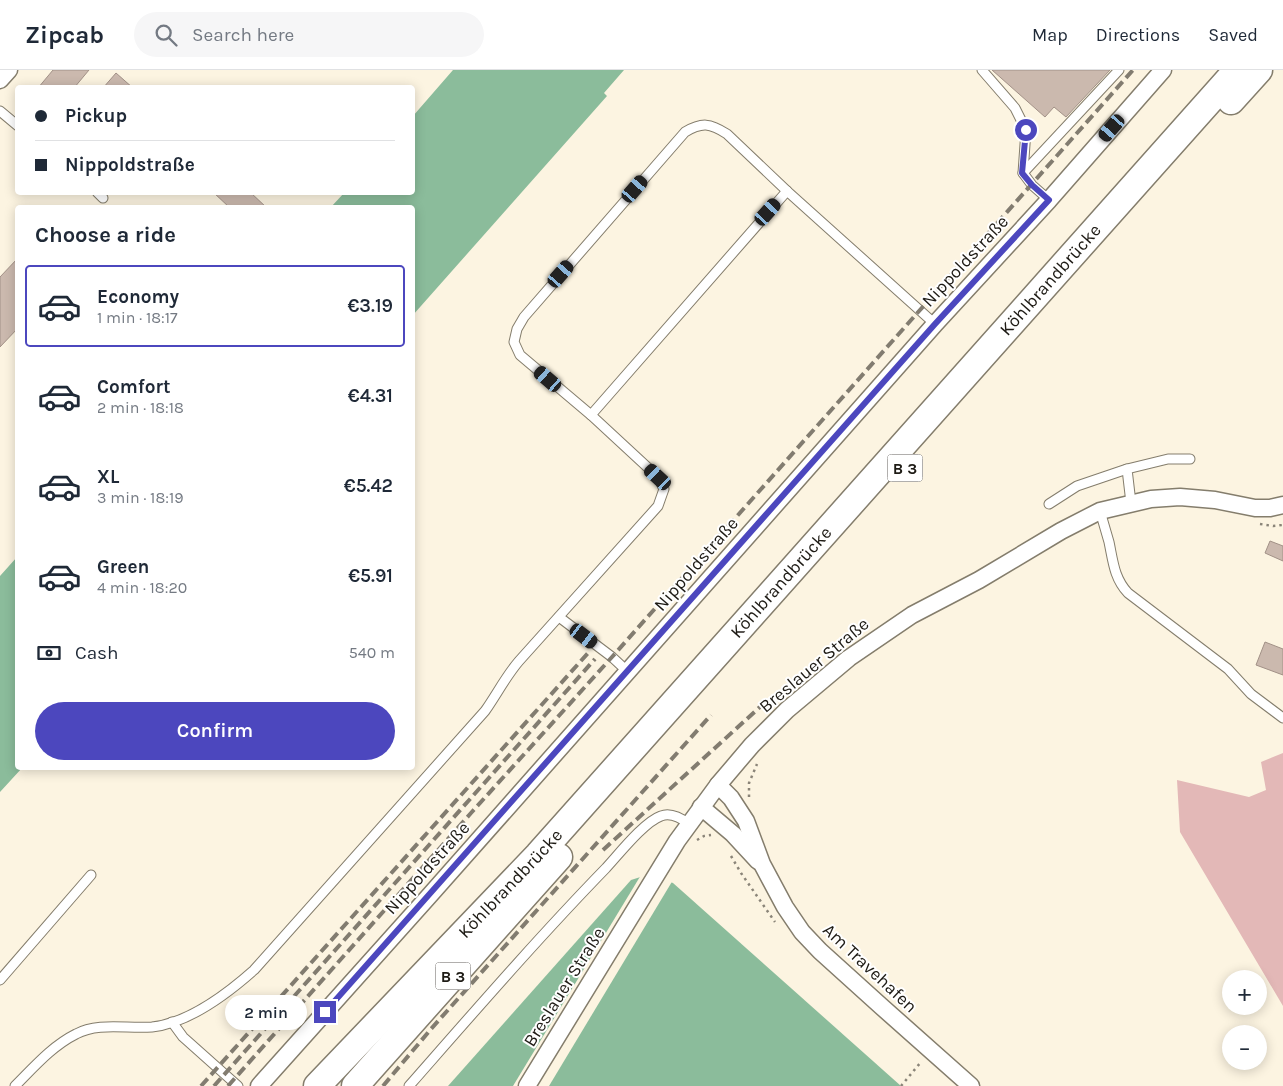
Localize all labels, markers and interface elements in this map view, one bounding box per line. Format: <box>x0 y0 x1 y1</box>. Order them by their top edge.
search box <box>134 12 484 57</box>
text: Zipcab <box>25 21 104 49</box>
icon: search <box>152 21 180 49</box>
text: Search here <box>192 24 294 46</box>
text: Map <box>1032 24 1068 46</box>
text: Directions <box>1096 24 1180 46</box>
text: Saved <box>1208 24 1258 46</box>
text: Pickup <box>65 105 127 127</box>
car <box>1096 112 1127 144</box>
route start <box>1015 119 1037 141</box>
text: Nippoldstraße <box>65 154 195 176</box>
car <box>619 173 650 205</box>
car <box>752 196 783 228</box>
street label: Nippoldstraße <box>917 211 1013 311</box>
street label: Köhlbrandbrücke <box>995 219 1106 340</box>
text: Choose a ride <box>35 222 176 248</box>
car <box>545 258 576 290</box>
icon: car <box>37 284 82 329</box>
text: Economy <box>97 286 179 308</box>
text: €3.19 <box>347 295 393 317</box>
text: 1 min · 18:17 <box>97 308 178 327</box>
car <box>531 363 564 395</box>
icon: car <box>37 374 82 419</box>
text: Comfort <box>97 376 171 398</box>
text: €4.31 <box>348 385 393 407</box>
text: 2 min · 18:18 <box>97 398 184 417</box>
road number: B 3 <box>888 454 922 482</box>
car <box>641 461 674 493</box>
icon: car <box>37 464 82 509</box>
text: XL <box>97 466 119 488</box>
text: €5.42 <box>344 475 393 497</box>
text: 3 min · 18:19 <box>97 488 183 507</box>
street label: Nippoldstraße <box>649 513 743 615</box>
street label: Köhlbrandbrücke <box>725 522 836 643</box>
icon: car <box>37 554 82 599</box>
text: Green <box>97 556 149 578</box>
text: €5.91 <box>348 565 393 587</box>
text: 4 min · 18:20 <box>97 578 187 597</box>
street label: Breslauer Straße <box>755 613 873 717</box>
car <box>567 621 600 651</box>
icon: cash <box>35 639 63 667</box>
text: Cash <box>75 642 119 664</box>
text: 540 m <box>349 643 395 662</box>
button: Confirm <box>35 702 395 760</box>
street label: Nippoldstraße <box>380 817 474 919</box>
street label: Köhlbrandbrücke <box>453 824 567 943</box>
street label: Am Travehafen <box>818 919 922 1017</box>
street label: Breslauer Straße <box>518 923 610 1051</box>
road number: B 3 <box>436 962 470 989</box>
map controls <box>1222 970 1267 1070</box>
button: + <box>1222 970 1267 1015</box>
callout: 2 min <box>225 994 308 1030</box>
route end <box>314 1001 336 1023</box>
text: 2 min <box>244 1003 288 1022</box>
button: − <box>1222 1025 1267 1070</box>

